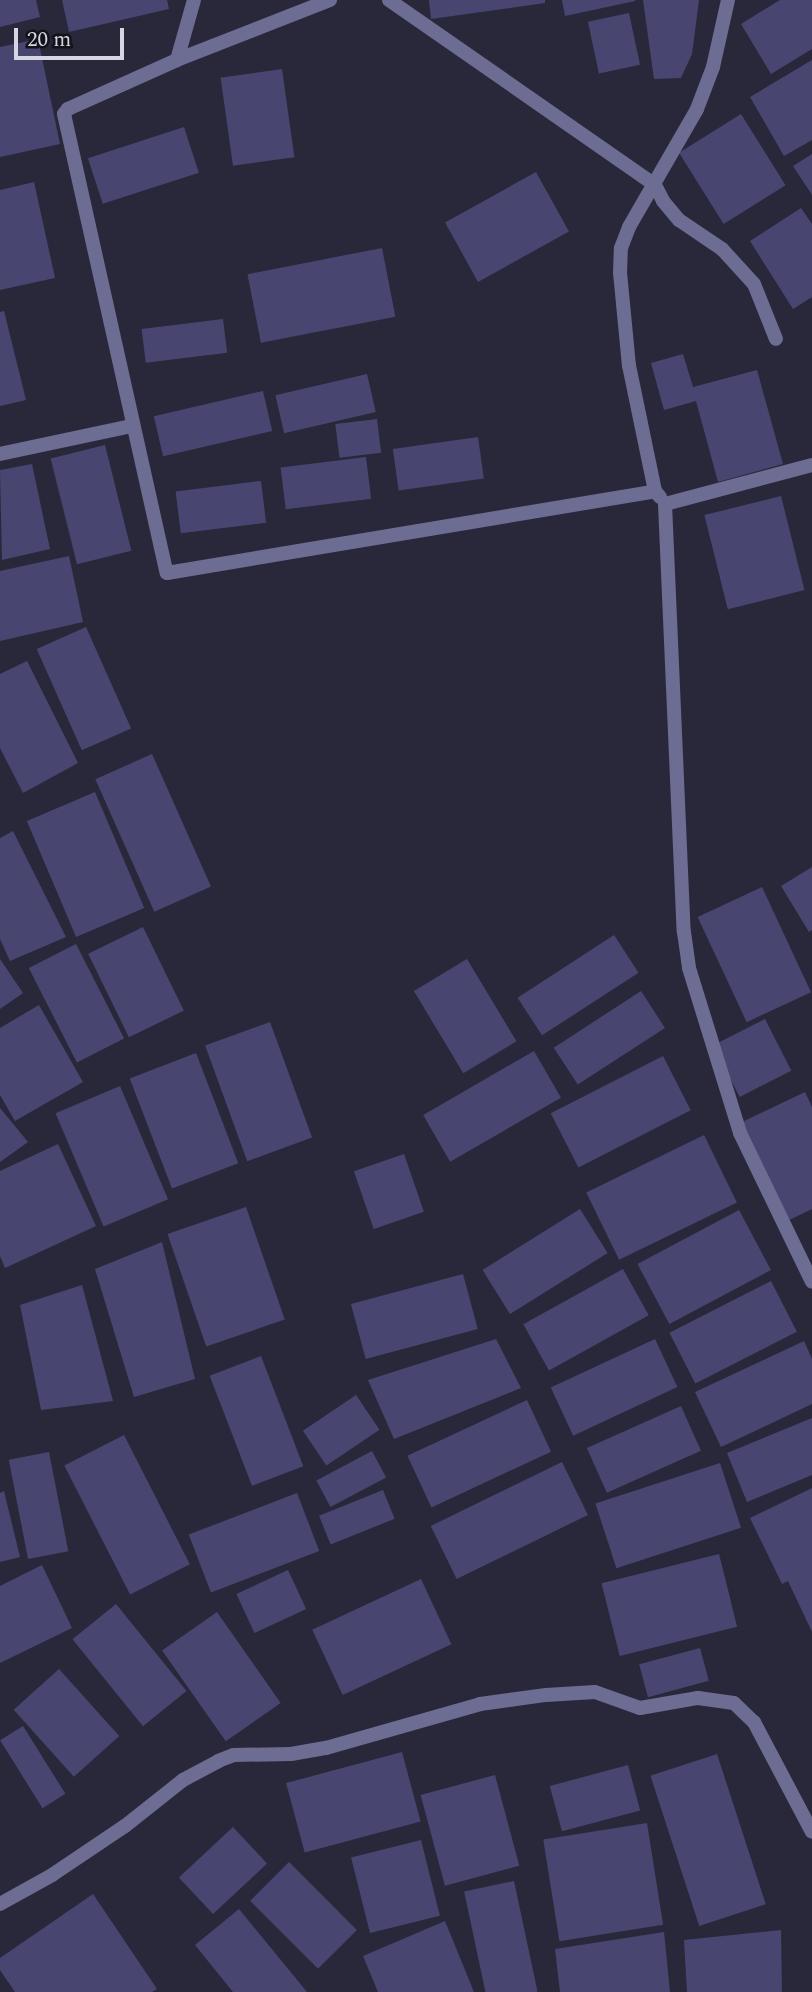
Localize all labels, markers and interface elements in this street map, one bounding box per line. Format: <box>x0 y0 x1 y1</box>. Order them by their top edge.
scale bar <box>18 14 128 58</box>
text: 20 m <box>27 24 71 56</box>

